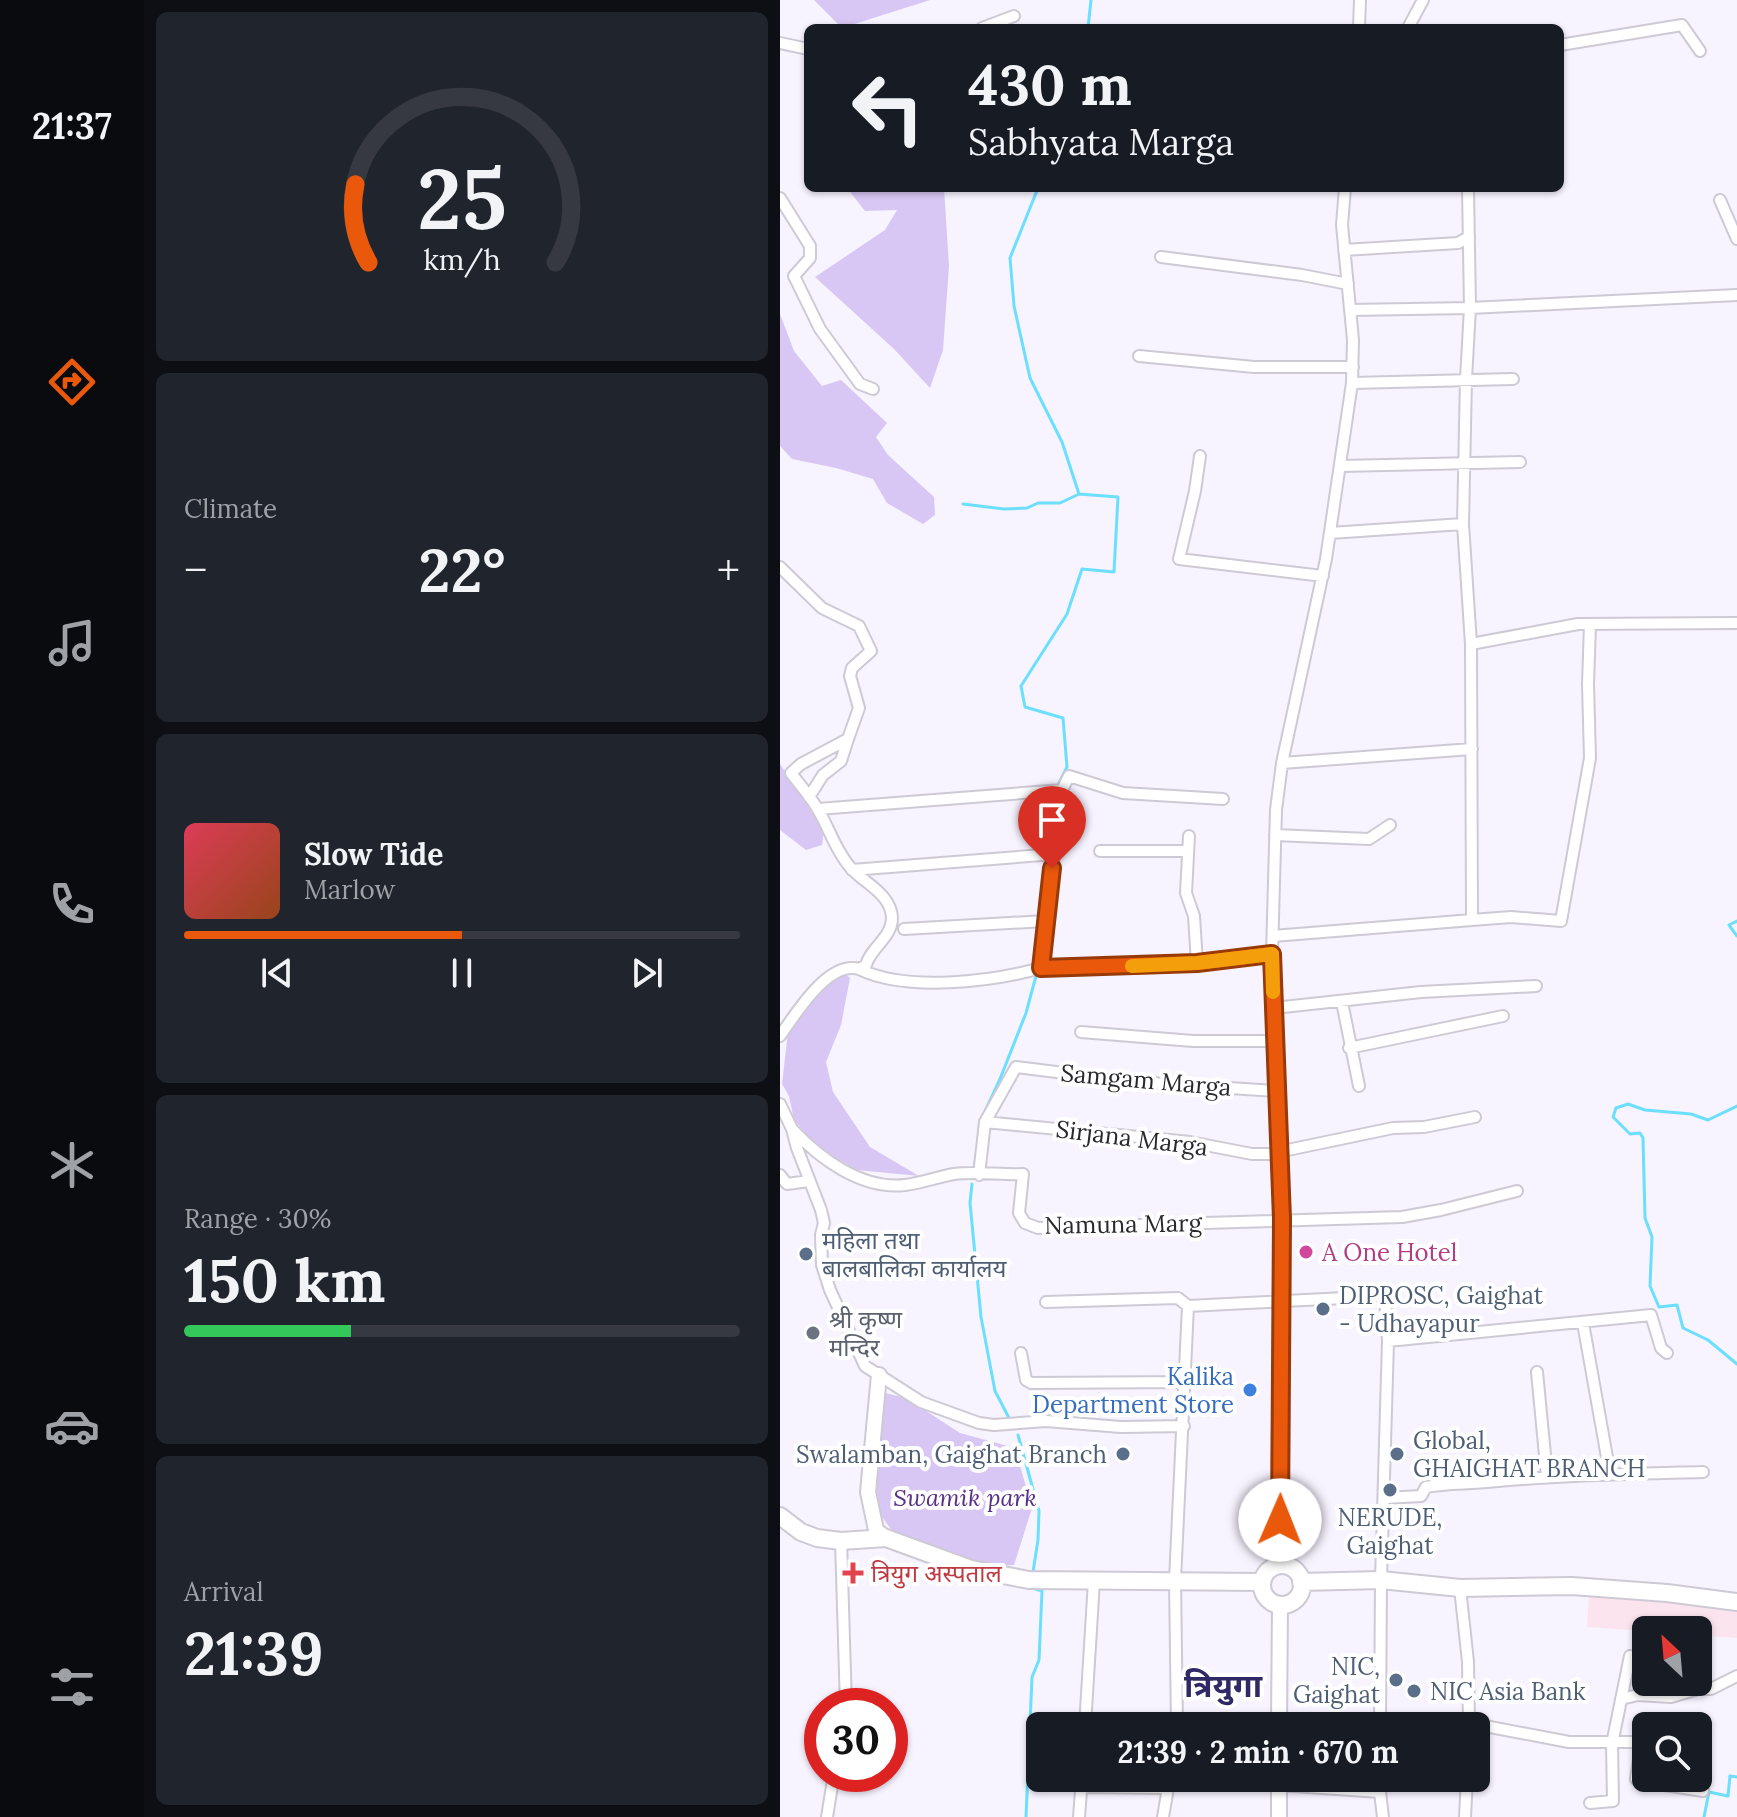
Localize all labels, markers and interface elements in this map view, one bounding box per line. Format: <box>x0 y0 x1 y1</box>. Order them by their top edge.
text: 430 m <box>968 49 1132 120</box>
icon: left <box>836 56 940 160</box>
text: 21:37 <box>32 103 112 149</box>
text: Sabhyata Marga <box>968 119 1234 165</box>
text: 25 <box>417 144 507 251</box>
text: km/h <box>423 241 501 278</box>
icon: directions <box>44 354 100 410</box>
text: Climate <box>184 492 277 525</box>
text: 22° <box>419 532 505 608</box>
text: − <box>184 542 207 598</box>
text: + <box>717 542 740 598</box>
icon: music <box>44 615 100 671</box>
pin <box>1018 786 1086 868</box>
icon: arrive <box>1030 798 1074 842</box>
text: Slow Tide <box>304 835 443 873</box>
text: Marlow <box>304 873 395 906</box>
icon: phone <box>44 876 100 932</box>
icon: previous <box>255 951 299 995</box>
icon: pause <box>440 951 484 995</box>
icon: next <box>625 951 669 995</box>
street label: Samgam Marga <box>1059 1057 1233 1103</box>
street label: Sirjana Marga <box>1054 1113 1210 1163</box>
icon: climate <box>44 1137 100 1193</box>
text: Range · 30% <box>184 1202 331 1235</box>
street label: Namuna Marg <box>1044 1207 1203 1241</box>
place label: महिला तथा बालबालिका कार्यालय <box>822 1225 1008 1284</box>
place label: A One Hotel <box>1321 1237 1457 1268</box>
text: 150 km <box>184 1242 386 1318</box>
marker: A One Hotel <box>1297 1243 1315 1261</box>
marker: महिला तथा बालबालिका कार्यालय <box>797 1245 815 1263</box>
place label: DIPROSC, Gaighat - Udhayapur <box>1339 1280 1544 1339</box>
marker: DIPROSC, Gaighat - Udhayapur <box>1314 1300 1332 1318</box>
place label: श्री कृष्ण मन्दिर <box>829 1304 903 1363</box>
marker: श्री कृष्ण मन्दिर <box>804 1324 822 1342</box>
place label: Kalika Department Store <box>1032 1361 1234 1420</box>
marker: Kalika Department Store <box>1241 1381 1259 1399</box>
icon: car <box>44 1398 100 1454</box>
place label: Global, GHAIGHAT BRANCH <box>1413 1425 1646 1484</box>
place label: Swalamban, Gaighat Branch <box>796 1439 1107 1470</box>
marker: Swalamban, Gaighat Branch <box>1114 1445 1132 1463</box>
marker: Global, GHAIGHAT BRANCH <box>1388 1445 1406 1463</box>
position arrow <box>1238 1478 1322 1562</box>
marker: NERUDE, Gaighat <box>1381 1481 1399 1499</box>
park label: Swamik park <box>893 1482 1037 1513</box>
place label: NERUDE, Gaighat <box>1338 1502 1442 1561</box>
place label: त्रियुग अस्पताल <box>871 1558 1002 1589</box>
marker: त्रियुग अस्पताल <box>842 1562 864 1584</box>
text: Arrival <box>184 1575 263 1608</box>
text: 21:39 <box>184 1615 324 1691</box>
north arrow <box>1632 1616 1712 1696</box>
map controls <box>1632 1616 1712 1792</box>
place label: NIC, Gaighat <box>1293 1651 1381 1710</box>
icon: filters <box>44 1659 100 1715</box>
district label: त्रियुगा <box>1184 1665 1263 1706</box>
marker: NIC, Gaighat <box>1387 1671 1405 1689</box>
place label: NIC Asia Bank <box>1430 1676 1586 1707</box>
marker: NIC Asia Bank <box>1405 1682 1423 1700</box>
speed limit sign: 30 <box>804 1688 908 1792</box>
button: search <box>1632 1712 1712 1792</box>
text: 21:39 · 2 min · 670 m <box>1117 1733 1399 1771</box>

